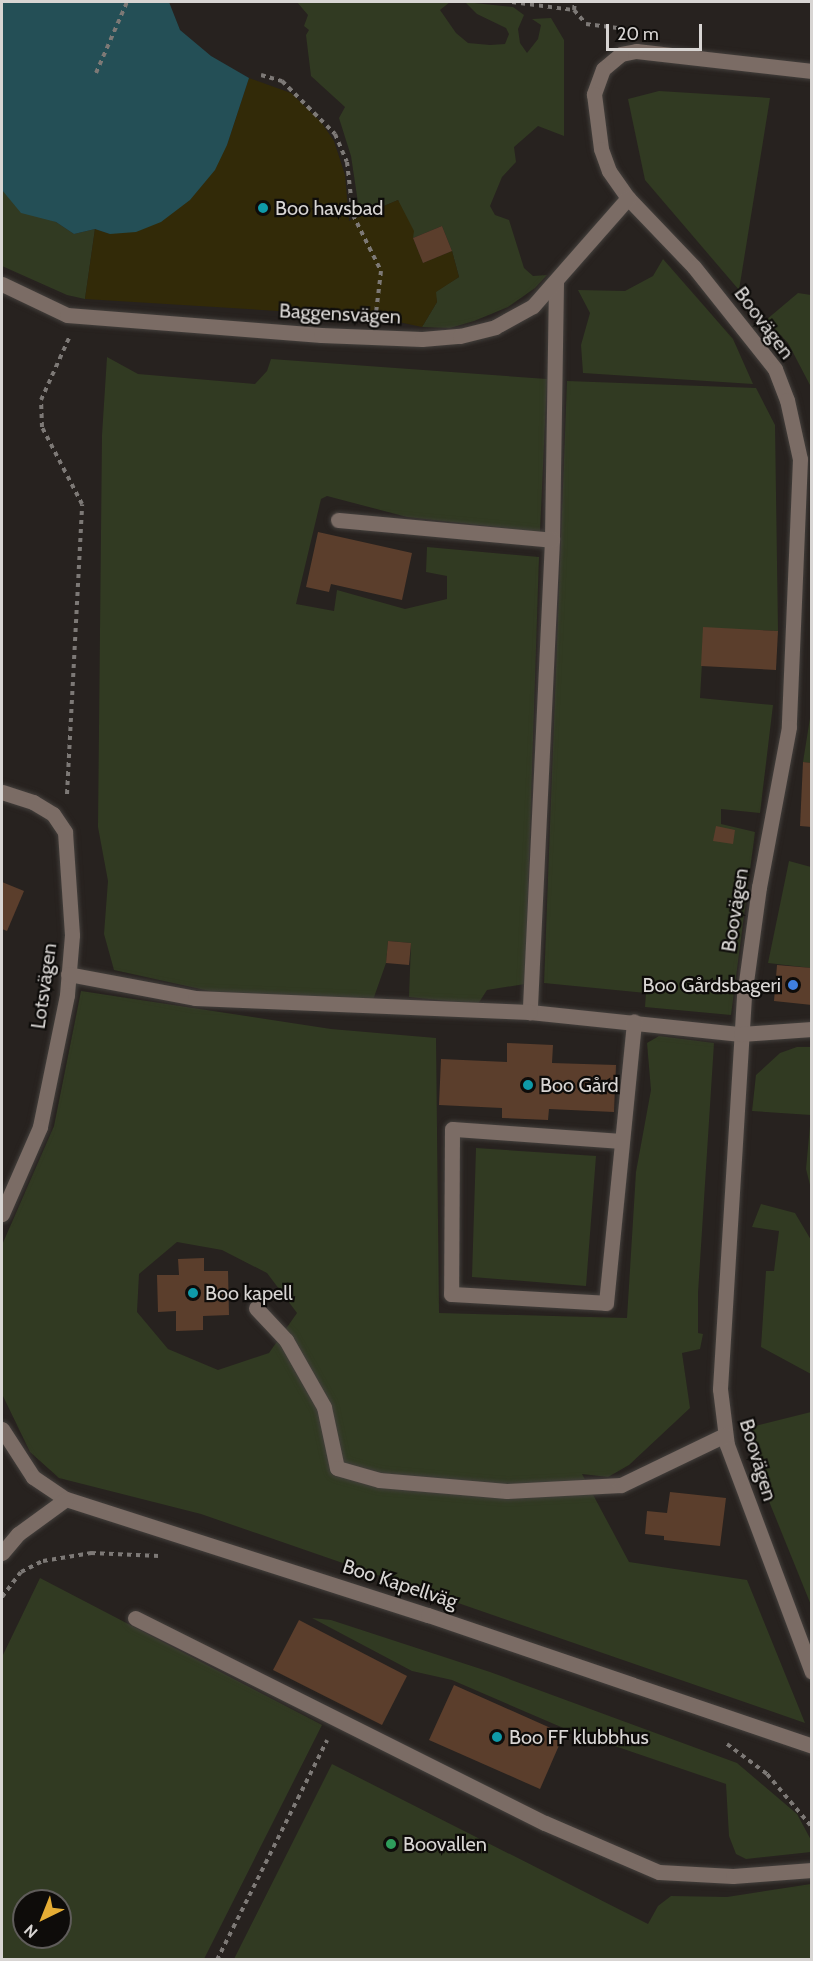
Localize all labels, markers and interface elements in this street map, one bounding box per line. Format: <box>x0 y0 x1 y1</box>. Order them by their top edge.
scale bar <box>609 12 705 50</box>
text: 20 m <box>617 23 659 45</box>
place label: Boo havsbad <box>275 196 383 220</box>
marker: Boo havsbad <box>256 201 270 215</box>
street label: Boovägen <box>729 282 799 364</box>
street label: Baggensvägen <box>279 299 401 329</box>
street label: Boovägen <box>717 866 753 954</box>
street label: Lotsvägen <box>26 942 62 1030</box>
place label: Boo Gårdsbageri <box>643 973 781 997</box>
marker: Boo Gårdsbageri <box>786 978 800 992</box>
place label: Boo Gård <box>540 1073 619 1097</box>
marker: Boo Gård <box>521 1078 535 1092</box>
place label: Boo kapell <box>205 1281 293 1305</box>
marker: Boo kapell <box>186 1286 200 1300</box>
street label: Boovägen <box>734 1416 782 1504</box>
street label: Boo Kapellväg <box>340 1554 460 1614</box>
place label: Boo FF klubbhus <box>509 1725 649 1749</box>
marker: Boo FF klubbhus <box>490 1730 504 1744</box>
place label: Boovallen <box>403 1832 487 1856</box>
marker: Boovallen <box>384 1837 398 1851</box>
north arrow <box>12 1889 72 1949</box>
text: N <box>20 1920 41 1942</box>

